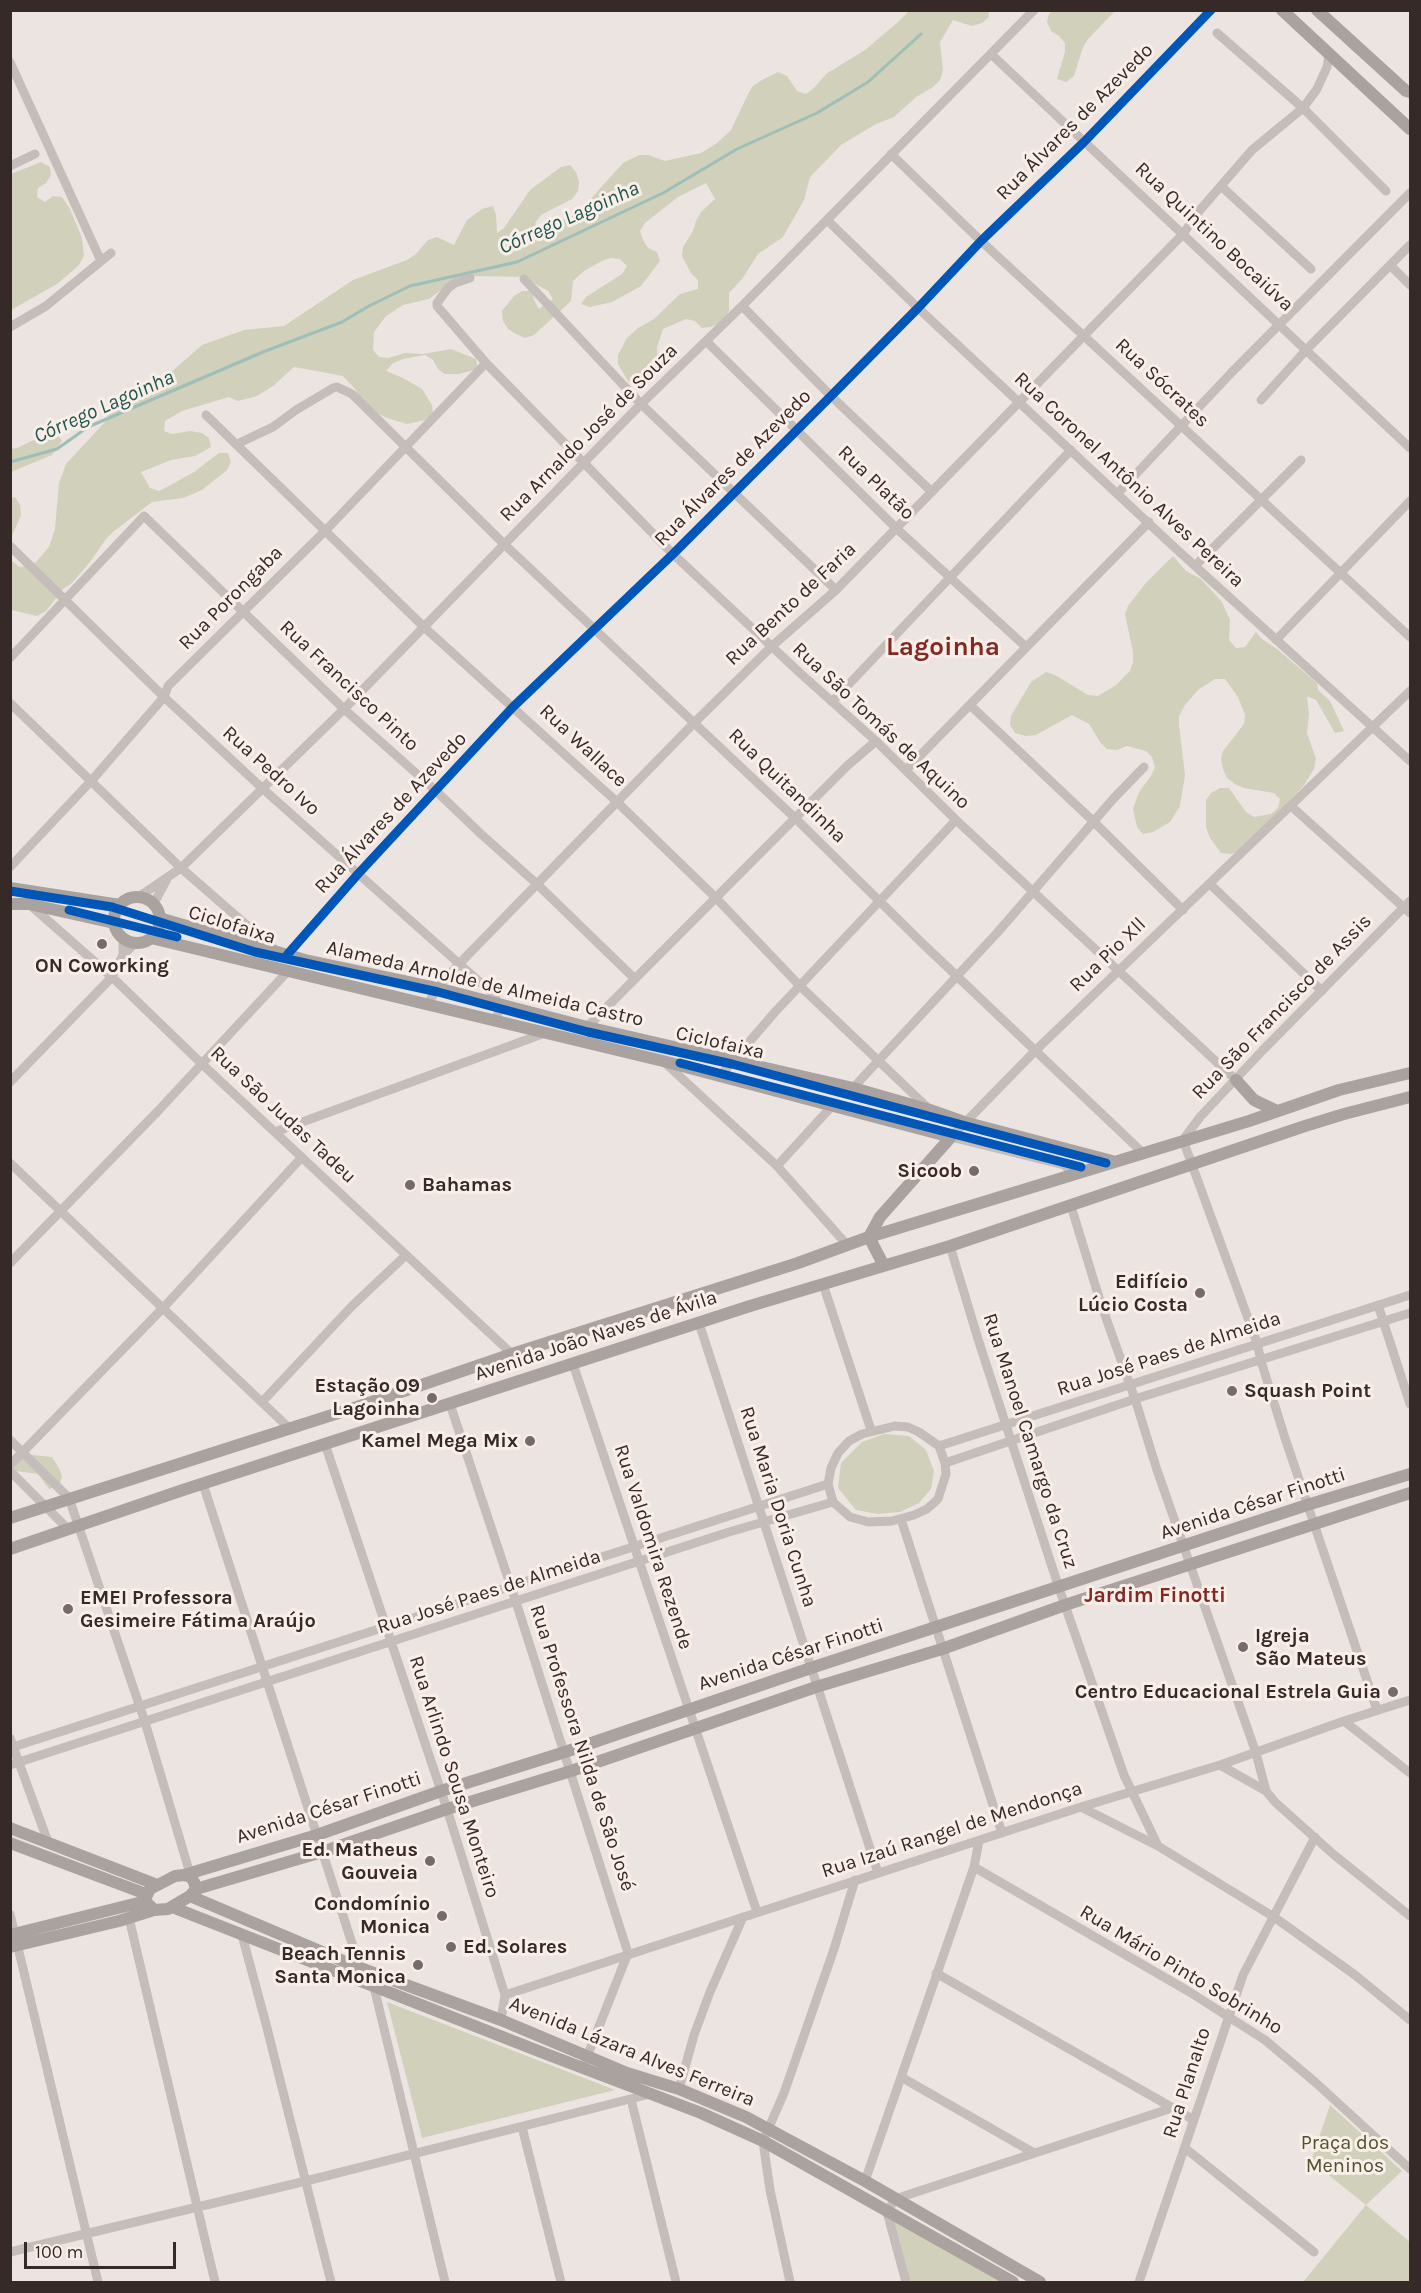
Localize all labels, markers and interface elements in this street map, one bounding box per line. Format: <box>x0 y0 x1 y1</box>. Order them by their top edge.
street label: Rua Álvares de Azevedo <box>991 38 1159 206</box>
street label: Rua Quintino Bocaiúva <box>1130 157 1298 317</box>
water label: Córrego Lagoinha <box>495 176 643 260</box>
street label: Rua Sócrates <box>1110 333 1214 433</box>
street label: Rua Arnaldo José de Souza <box>495 339 683 527</box>
water label: Córrego Lagoinha <box>30 365 178 449</box>
street label: Rua Coronel Antônio Alves Pereira <box>1009 367 1249 593</box>
street label: Rua Álvares de Azevedo <box>649 384 817 552</box>
street label: Rua Platão <box>833 441 919 525</box>
street label: Rua Bento de Faria <box>721 537 861 671</box>
street label: Rua Porongaba <box>174 541 288 655</box>
street label: Rua Francisco Pinto <box>275 615 423 757</box>
district label: Lagoinha <box>886 632 1000 664</box>
street label: Rua São Tomás de Aquino <box>787 637 975 815</box>
street label: Rua Wallace <box>534 699 632 793</box>
street label: Rua Pedro Ivo <box>217 721 325 821</box>
street label: Rua Quitandinha <box>723 724 851 848</box>
street label: Rua Álvares de Azevedo <box>310 727 472 899</box>
street label: Ciclofaixa <box>185 900 279 950</box>
street label: Rua São Francisco de Assis <box>1187 909 1377 1105</box>
street label: Rua Pio Xll <box>1065 913 1151 997</box>
street label: Alameda Arnolde de Almeida Castro <box>324 936 646 1032</box>
marker: ON Coworking <box>95 937 109 951</box>
place label: ON Coworking <box>35 954 169 978</box>
street label: Ciclofaixa <box>673 1021 767 1065</box>
street label: Rua São Judas Tadeu <box>205 1041 361 1189</box>
place label: Sicoob <box>897 1159 962 1183</box>
marker: Sicoob <box>967 1164 981 1178</box>
place label: Bahamas <box>422 1173 512 1197</box>
marker: Bahamas <box>403 1178 417 1192</box>
place label: Edifício Lúcio Costa <box>1078 1270 1188 1317</box>
street label: Avenida João Naves de Ávila <box>472 1285 720 1387</box>
marker: Edifício Lúcio Costa <box>1193 1286 1207 1300</box>
street label: Rua José Paes de Almeida <box>1054 1306 1284 1402</box>
street label: Rua Manoel Camargo da Cruz <box>977 1310 1083 1572</box>
place label: Estação 09 Lagoinha <box>315 1374 420 1421</box>
place label: Squash Point <box>1244 1379 1371 1403</box>
marker: Squash Point <box>1225 1384 1239 1398</box>
marker: Estação 09 Lagoinha <box>425 1391 439 1405</box>
street label: Rua Maria Doria Cunha <box>734 1404 822 1610</box>
place label: Kamel Mega Mix <box>361 1429 518 1453</box>
marker: Kamel Mega Mix <box>523 1434 537 1448</box>
street label: Rua Valdomira Rezende <box>608 1441 698 1653</box>
street label: Avenida César Finotti <box>1157 1463 1349 1545</box>
street label: Rua José Paes de Almeida <box>374 1544 604 1640</box>
district label: Jardim Finotti <box>1084 1583 1226 1609</box>
place label: EMEI Professora Gesimeire Fátima Araújo <box>80 1586 316 1633</box>
marker: EMEI Professora Gesimeire Fátima Araújo <box>61 1602 75 1616</box>
street label: Rua Professora Nilda de São José <box>524 1602 640 1894</box>
street label: Avenida César Finotti <box>695 1614 887 1696</box>
place label: Igreja São Mateus <box>1255 1624 1367 1671</box>
marker: Igreja São Mateus <box>1236 1640 1250 1654</box>
street label: Rua Arlindo Sousa Monteiro <box>403 1653 505 1901</box>
place label: Centro Educacional Estrela Guia <box>1075 1680 1381 1704</box>
marker: Centro Educacional Estrela Guia <box>1386 1685 1400 1699</box>
street label: Avenida César Finotti <box>233 1767 425 1849</box>
street label: Rua Izaú Rangel de Mendonça <box>819 1776 1085 1884</box>
place label: Ed. Matheus Gouveia <box>301 1838 418 1885</box>
marker: Ed. Matheus Gouveia <box>423 1854 437 1868</box>
place label: Condomínio Monica <box>314 1892 430 1939</box>
street label: Rua Mário Pinto Sobrinho <box>1075 1900 1287 2040</box>
marker: Condomínio Monica <box>435 1909 449 1923</box>
place label: Ed. Solares <box>463 1935 567 1959</box>
marker: Ed. Solares <box>444 1940 458 1954</box>
place label: Beach Tennis Santa Monica <box>274 1942 406 1989</box>
marker: Beach Tennis Santa Monica <box>411 1958 425 1972</box>
street label: Avenida Lázara Alves Ferreira <box>506 1992 758 2112</box>
street label: Rua Planalto <box>1158 2025 1216 2141</box>
park label: Praça dos Meninos <box>1301 2131 1389 2178</box>
scale bar <box>27 2230 178 2268</box>
text: 100 m <box>35 2241 83 2263</box>

